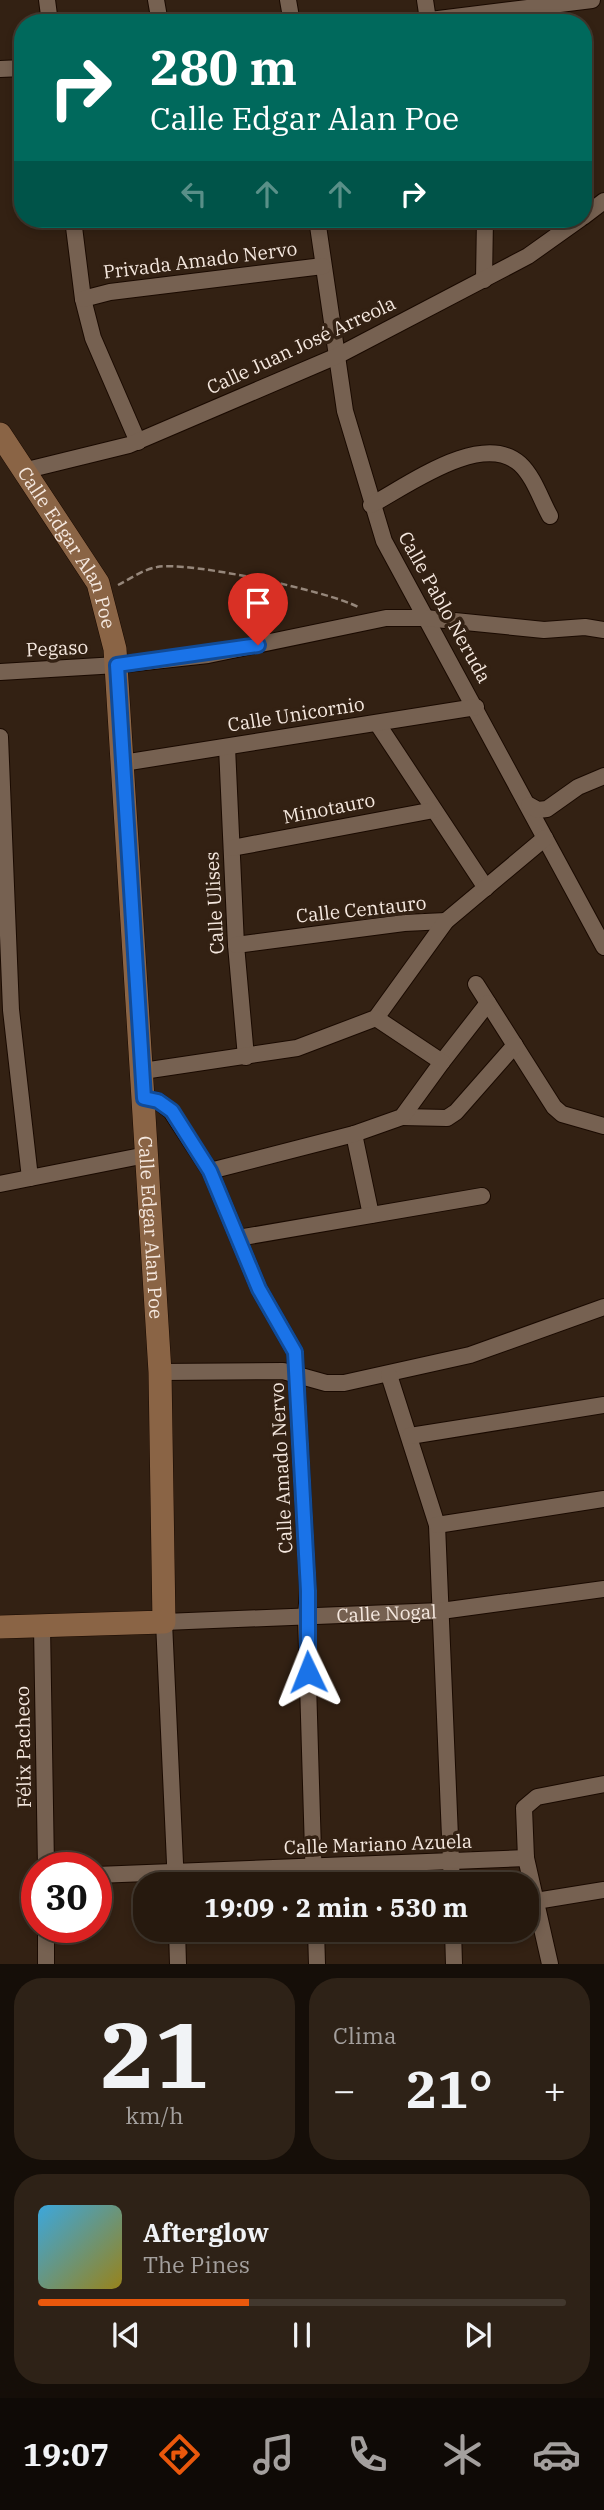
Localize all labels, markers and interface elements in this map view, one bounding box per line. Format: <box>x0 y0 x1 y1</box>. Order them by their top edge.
text: 280 m <box>150 35 297 98</box>
icon: right <box>35 42 126 133</box>
text: Calle Edgar Alan Poe <box>150 97 459 139</box>
icon: left <box>175 175 213 213</box>
icon: ahead <box>248 175 286 213</box>
icon: ahead <box>321 175 359 213</box>
icon: right <box>394 175 432 213</box>
street label: Privada Amado Nervo <box>102 236 298 284</box>
street label: Calle Juan José Arreola <box>203 291 399 399</box>
street label: Calle Edgar Alan Poe <box>13 462 121 631</box>
street label: Calle Pablo Neruda <box>393 527 497 687</box>
pin <box>228 573 288 645</box>
icon: arrive <box>239 584 277 622</box>
street label: Pegaso <box>25 634 89 662</box>
street label: Calle Unicornio <box>226 691 366 737</box>
street label: Minotauro <box>281 787 377 829</box>
street label: Calle Ulises <box>199 851 229 955</box>
street label: Calle Centauro <box>295 890 427 928</box>
street label: Calle Edgar Alan Poe <box>133 1135 169 1320</box>
street label: Calle Amado Nervo <box>265 1382 297 1554</box>
street label: Calle Nogal <box>336 1599 437 1627</box>
position arrow <box>271 1635 345 1709</box>
street label: Félix Pacheco <box>10 1686 36 1808</box>
street label: Calle Mariano Azuela <box>283 1829 473 1859</box>
speed limit sign: 30 <box>21 1852 112 1943</box>
text: 19:09 · 2 min · 530 m <box>204 1890 468 1924</box>
text: 21 <box>100 1995 209 2113</box>
text: Clima <box>333 2020 397 2050</box>
text: 21° <box>406 2055 493 2122</box>
text: − <box>333 2065 356 2114</box>
text: + <box>543 2065 566 2114</box>
text: km/h <box>125 2100 184 2130</box>
text: Afterglow <box>143 2215 269 2249</box>
text: The Pines <box>143 2249 250 2279</box>
icon: previous <box>107 2316 145 2354</box>
icon: pause <box>283 2316 321 2354</box>
icon: next <box>459 2316 497 2354</box>
icon: directions <box>155 2430 204 2479</box>
icon: music <box>249 2430 298 2479</box>
icon: phone <box>343 2430 392 2479</box>
icon: climate <box>438 2430 487 2479</box>
icon: car <box>532 2430 581 2479</box>
text: 19:07 <box>23 2433 109 2475</box>

